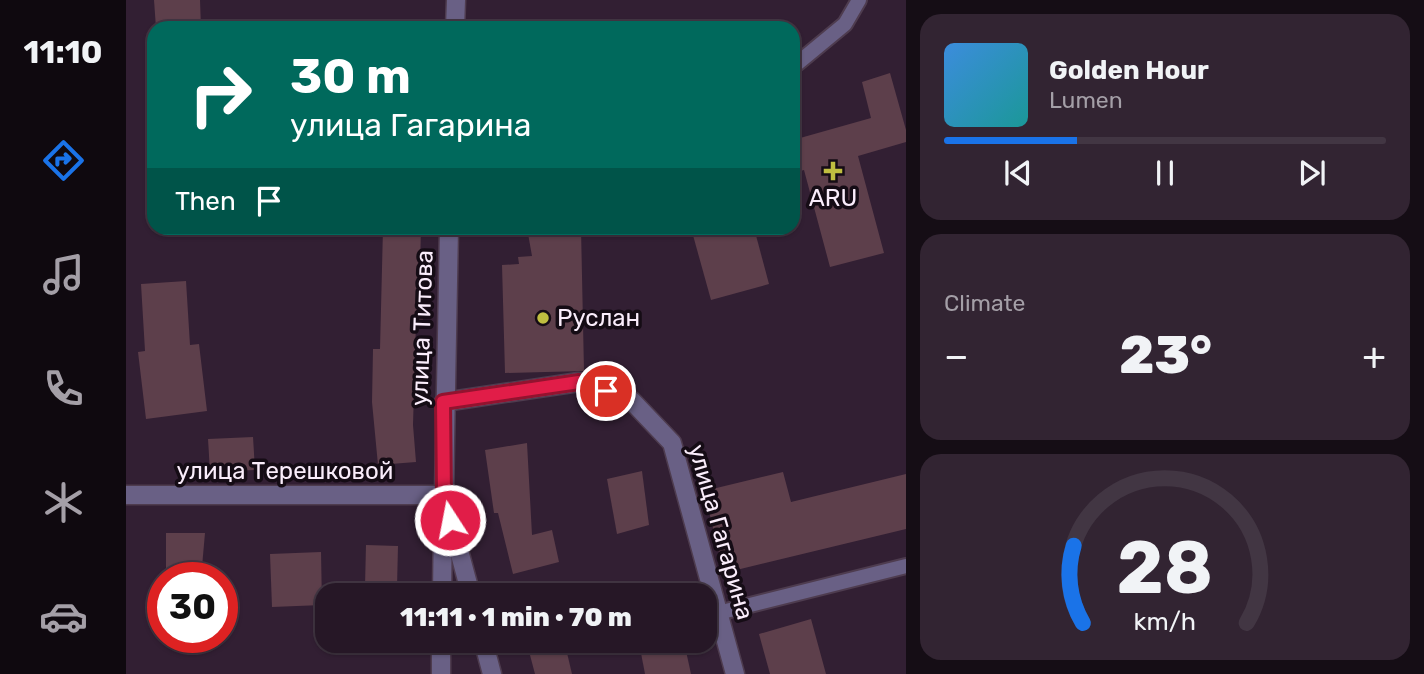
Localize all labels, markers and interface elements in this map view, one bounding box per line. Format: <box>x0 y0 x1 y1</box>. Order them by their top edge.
text: 11:10 <box>24 33 102 71</box>
text: 30 m <box>290 47 411 105</box>
icon: right <box>175 49 266 140</box>
text: Golden Hour <box>1049 55 1209 86</box>
text: Lumen <box>1049 86 1123 114</box>
text: улица Гагарина <box>290 106 531 144</box>
icon: directions <box>39 136 88 185</box>
icon: previous <box>999 154 1037 192</box>
icon: pause <box>1146 154 1184 192</box>
icon: next <box>1293 154 1331 192</box>
marker: ARU <box>823 161 843 181</box>
icon: arrive <box>250 182 288 220</box>
place label: ARU <box>809 184 857 212</box>
text: Then <box>175 186 236 217</box>
street label: улица Титова <box>405 249 439 407</box>
icon: music <box>39 250 88 299</box>
text: Climate <box>944 289 1025 317</box>
place label: Руслан <box>557 304 640 332</box>
marker: Руслан <box>535 310 551 326</box>
text: 23° <box>1119 324 1212 386</box>
text: − <box>944 333 969 379</box>
text: + <box>1362 333 1386 379</box>
pin <box>576 361 636 421</box>
icon: phone <box>39 364 88 413</box>
icon: arrive <box>587 372 625 410</box>
street label: улица Гагарина <box>683 441 759 623</box>
street label: улица Терешковой <box>177 457 393 485</box>
icon: climate <box>39 478 88 527</box>
position arrow <box>413 483 487 557</box>
text: 28 <box>1117 525 1213 611</box>
speed limit sign: 30 <box>147 562 238 653</box>
icon: car <box>39 592 88 641</box>
text: 11:11 · 1 min · 70 m <box>400 602 632 633</box>
text: km/h <box>1134 607 1196 636</box>

